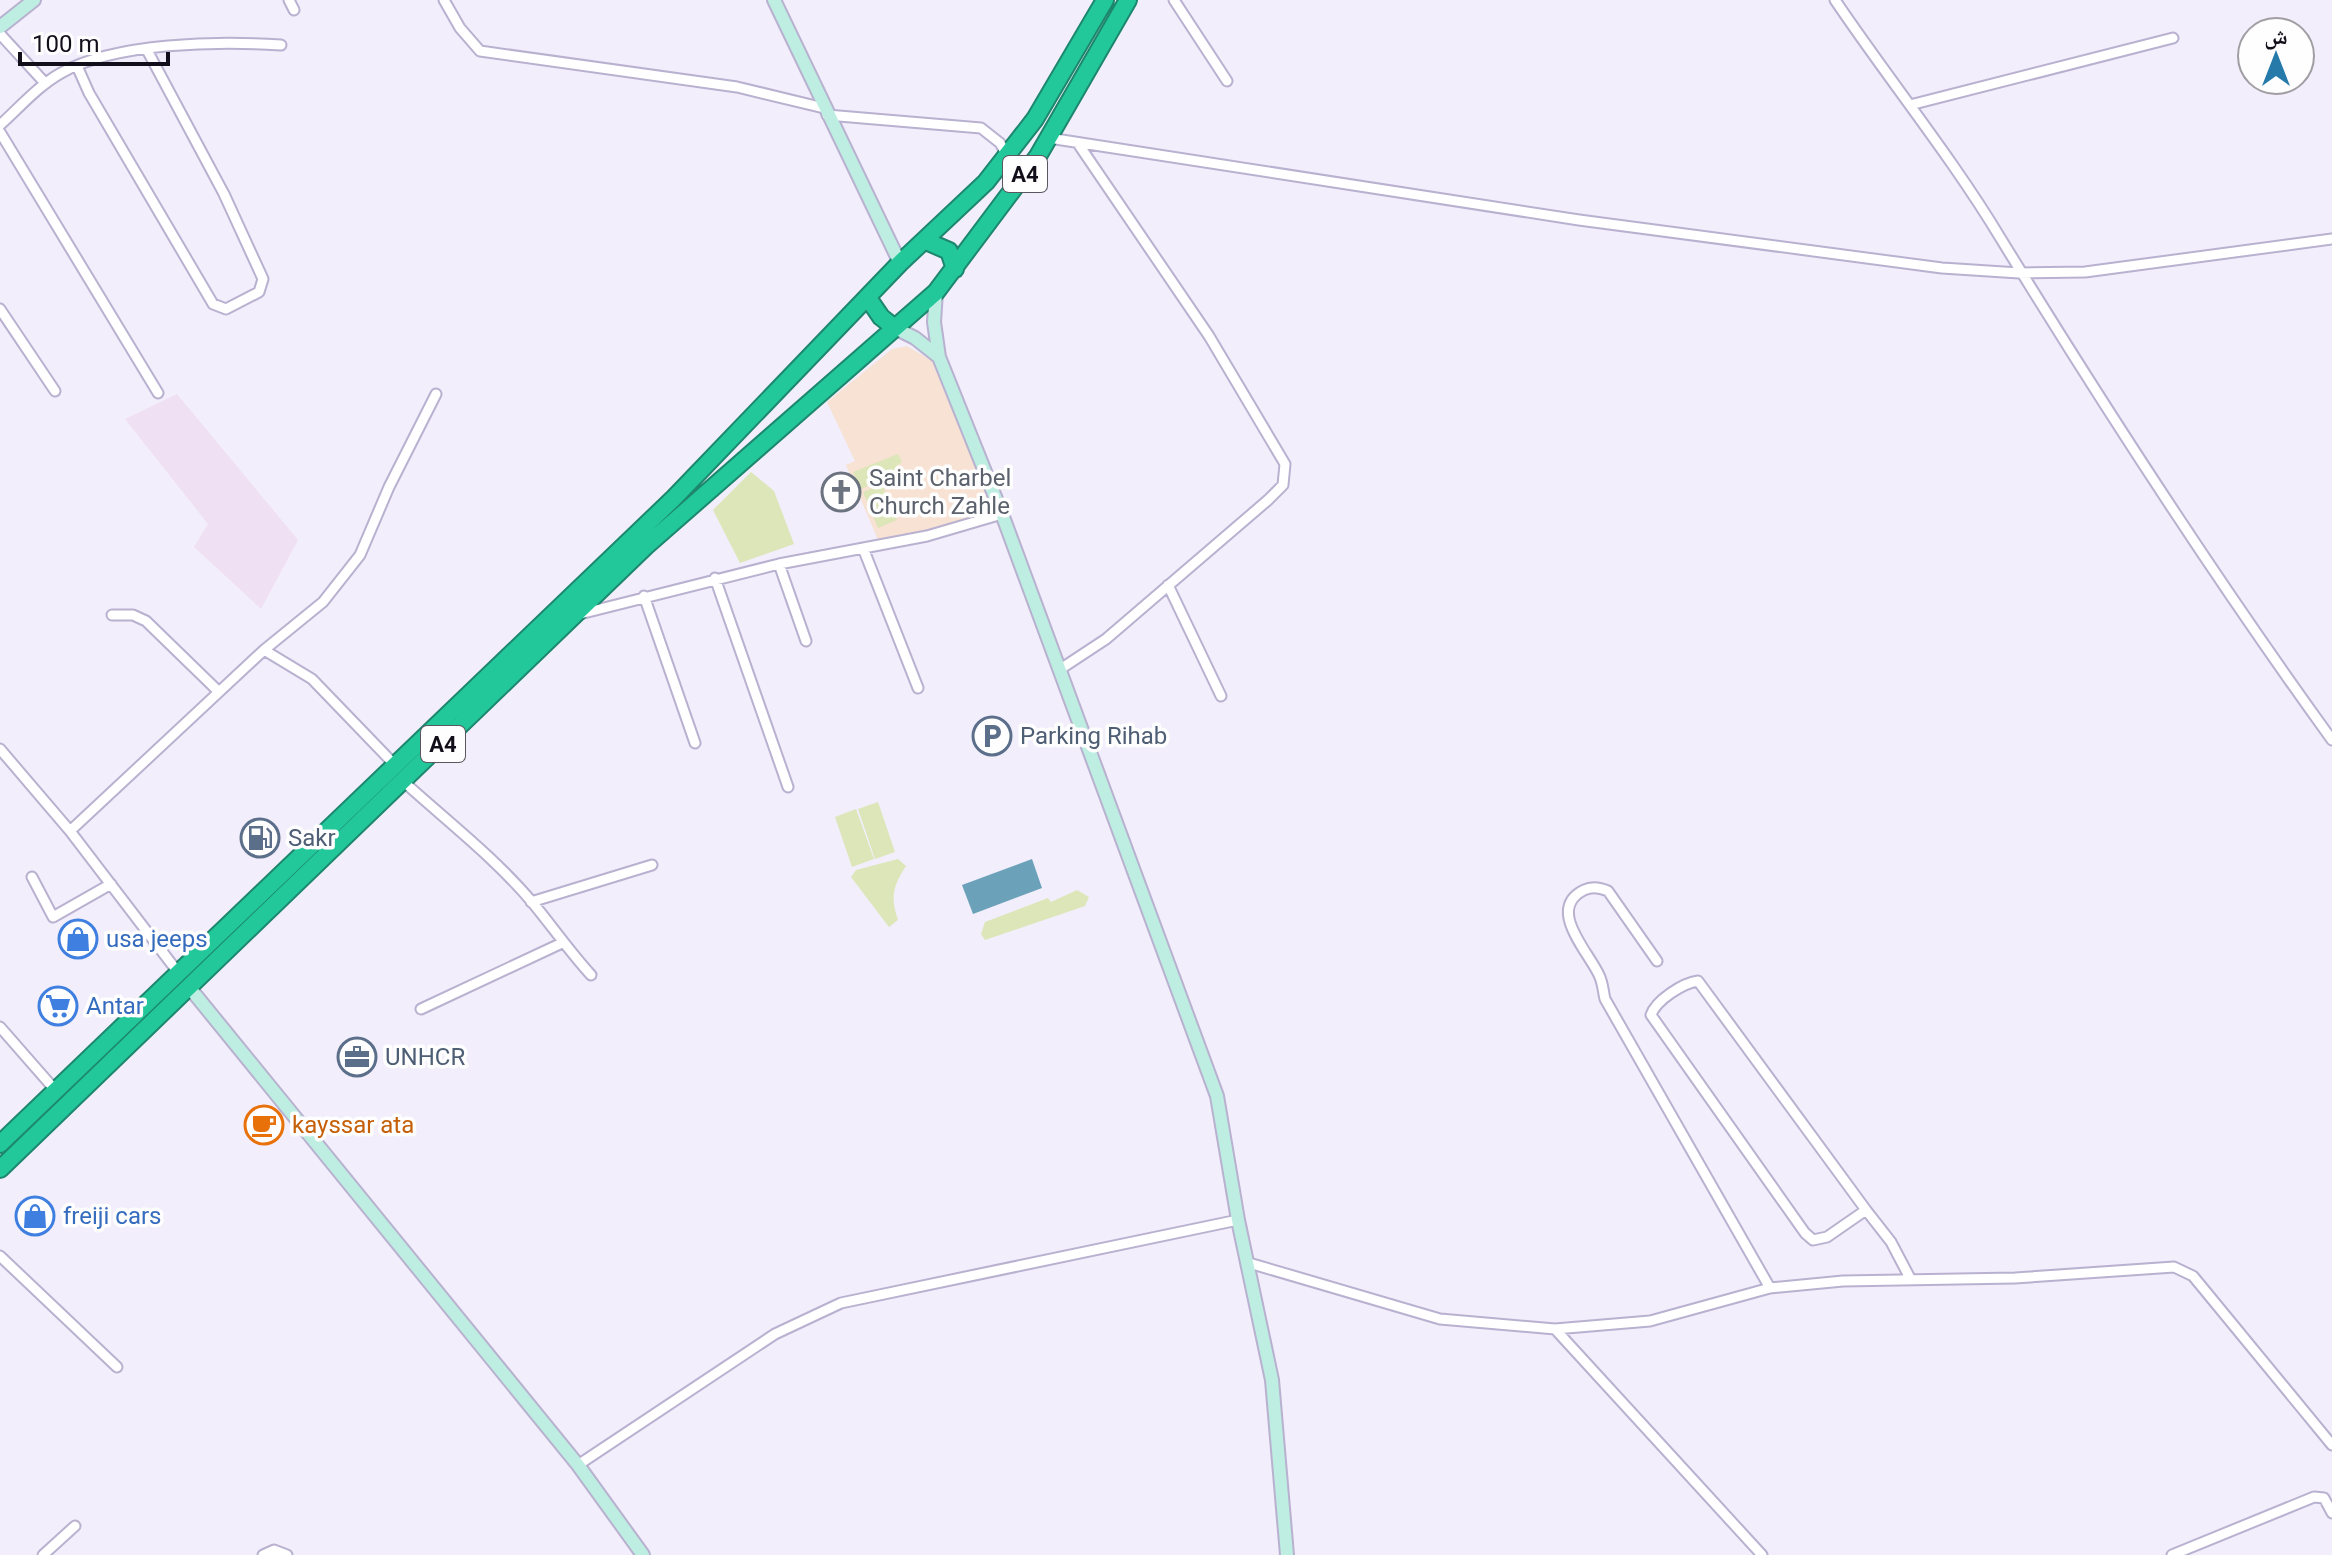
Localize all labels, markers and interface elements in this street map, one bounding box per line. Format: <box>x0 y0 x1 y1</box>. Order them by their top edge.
scale bar <box>20 16 168 66</box>
north arrow <box>2236 16 2316 96</box>
text: ش <box>2264 24 2288 50</box>
text: 100 m <box>32 30 99 58</box>
road number: A4 <box>1003 156 1047 192</box>
place label: Saint Charbel Church Zahle <box>869 464 1011 520</box>
church icon: Saint Charbel Church Zahle <box>820 471 862 513</box>
parking icon: Parking Rihab <box>971 715 1013 757</box>
place label: Parking Rihab <box>1020 722 1167 750</box>
road number: A4 <box>421 726 465 762</box>
fuel station icon: Sakr <box>239 817 281 859</box>
place label: Sakr <box>288 824 336 852</box>
shop icon: usa jeeps <box>57 918 99 960</box>
place label: usa jeeps <box>106 925 208 953</box>
supermarket icon: Antar <box>37 985 79 1027</box>
place label: Antar <box>86 992 144 1020</box>
office icon: UNHCR <box>336 1036 378 1078</box>
place label: UNHCR <box>385 1043 465 1071</box>
cafe icon: kayssar ata <box>243 1104 285 1146</box>
place label: kayssar ata <box>292 1111 414 1139</box>
shop icon: freiji cars <box>14 1195 56 1237</box>
place label: freiji cars <box>63 1202 161 1230</box>

